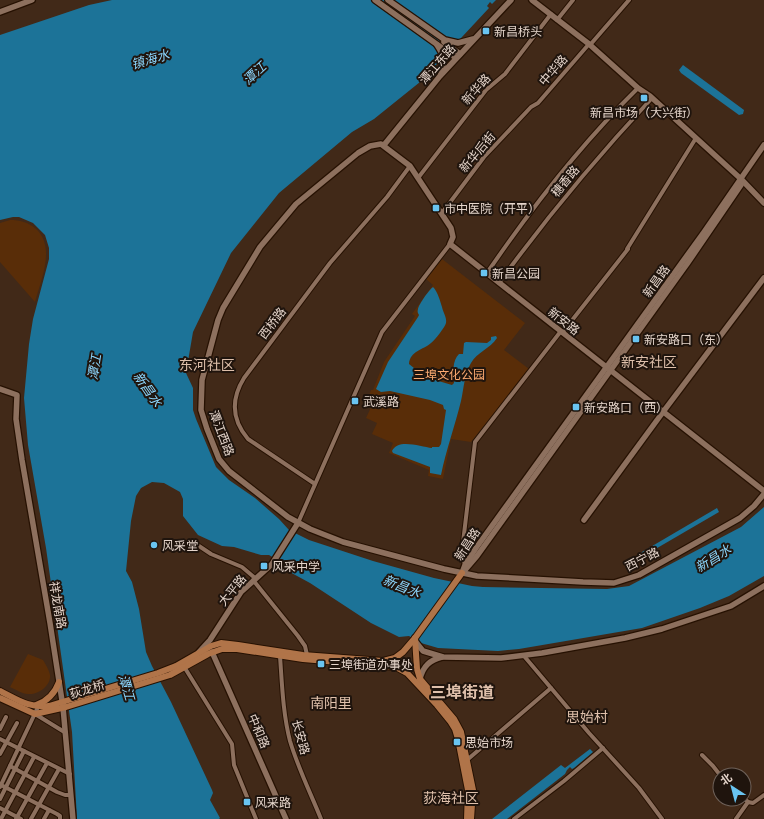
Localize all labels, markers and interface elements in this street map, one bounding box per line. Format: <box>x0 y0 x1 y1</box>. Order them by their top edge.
place label: 新昌桥头 <box>494 25 542 38</box>
marker: 新昌桥头 <box>481 26 491 36</box>
street label: 潭江东路 <box>416 42 458 86</box>
water label: 镇海水 <box>129 47 172 71</box>
street label: 中华路 <box>536 52 570 88</box>
water label: 潭江 <box>240 58 270 87</box>
street label: 新华路 <box>459 71 493 107</box>
marker: 新昌市场（大兴街） <box>639 93 649 103</box>
place label: 新昌市场（大兴街） <box>590 106 698 119</box>
street label: 新华后街 <box>457 129 497 175</box>
street label: 穗香路 <box>548 163 582 199</box>
place label: 市中医院（开平） <box>444 202 540 215</box>
marker: 市中医院（开平） <box>431 203 441 213</box>
street label: 新昌路 <box>640 263 672 299</box>
place label: 新昌公园 <box>492 267 540 280</box>
marker: 新昌公园 <box>479 268 489 278</box>
street label: 西桥路 <box>256 305 288 341</box>
street label: 新安路 <box>546 305 582 337</box>
place label: 新安路口（东） <box>644 333 728 346</box>
marker: 新安路口（东） <box>631 334 641 344</box>
water label: 潭江 <box>85 351 103 381</box>
district label: 新安社区 <box>621 354 677 370</box>
district label: 东河社区 <box>179 357 235 373</box>
park label: 三埠文化公园 <box>413 368 485 381</box>
water label: 新昌水 <box>131 369 165 410</box>
place label: 武溪路 <box>363 395 399 408</box>
marker: 武溪路 <box>350 396 360 406</box>
place label: 新安路口（西） <box>584 401 668 414</box>
marker: 新安路口（西） <box>571 402 581 412</box>
street label: 潭江西路 <box>207 408 237 458</box>
street label: 新昌路 <box>452 525 482 563</box>
place label: 风采堂 <box>162 539 198 552</box>
marker: 风采堂 <box>149 540 159 550</box>
water label: 新昌水 <box>693 541 734 574</box>
street label: 西宁路 <box>623 545 661 573</box>
place label: 风采中学 <box>272 560 320 573</box>
marker: 风采中学 <box>259 561 269 571</box>
street label: 大平路 <box>216 572 248 608</box>
water label: 新昌水 <box>381 572 424 600</box>
street label: 祥龙南路 <box>47 580 69 630</box>
place label: 三埠街道办事处 <box>329 658 413 671</box>
marker: 三埠街道办事处 <box>316 659 326 669</box>
water label: 潭江 <box>117 673 138 703</box>
street label: 荻龙桥 <box>68 678 106 700</box>
district label: 三埠街道 <box>430 683 494 701</box>
district label: 南阳里 <box>310 695 352 711</box>
district label: 思始村 <box>566 709 608 725</box>
street label: 中和路 <box>246 712 272 750</box>
street label: 长安路 <box>290 718 312 756</box>
place label: 思始市场 <box>465 736 513 749</box>
marker: 思始市场 <box>452 737 462 747</box>
north arrow <box>712 767 752 807</box>
text: 北 <box>718 771 734 787</box>
district label: 荻海社区 <box>423 790 479 806</box>
place label: 风采路 <box>255 796 291 809</box>
marker: 风采路 <box>242 797 252 807</box>

